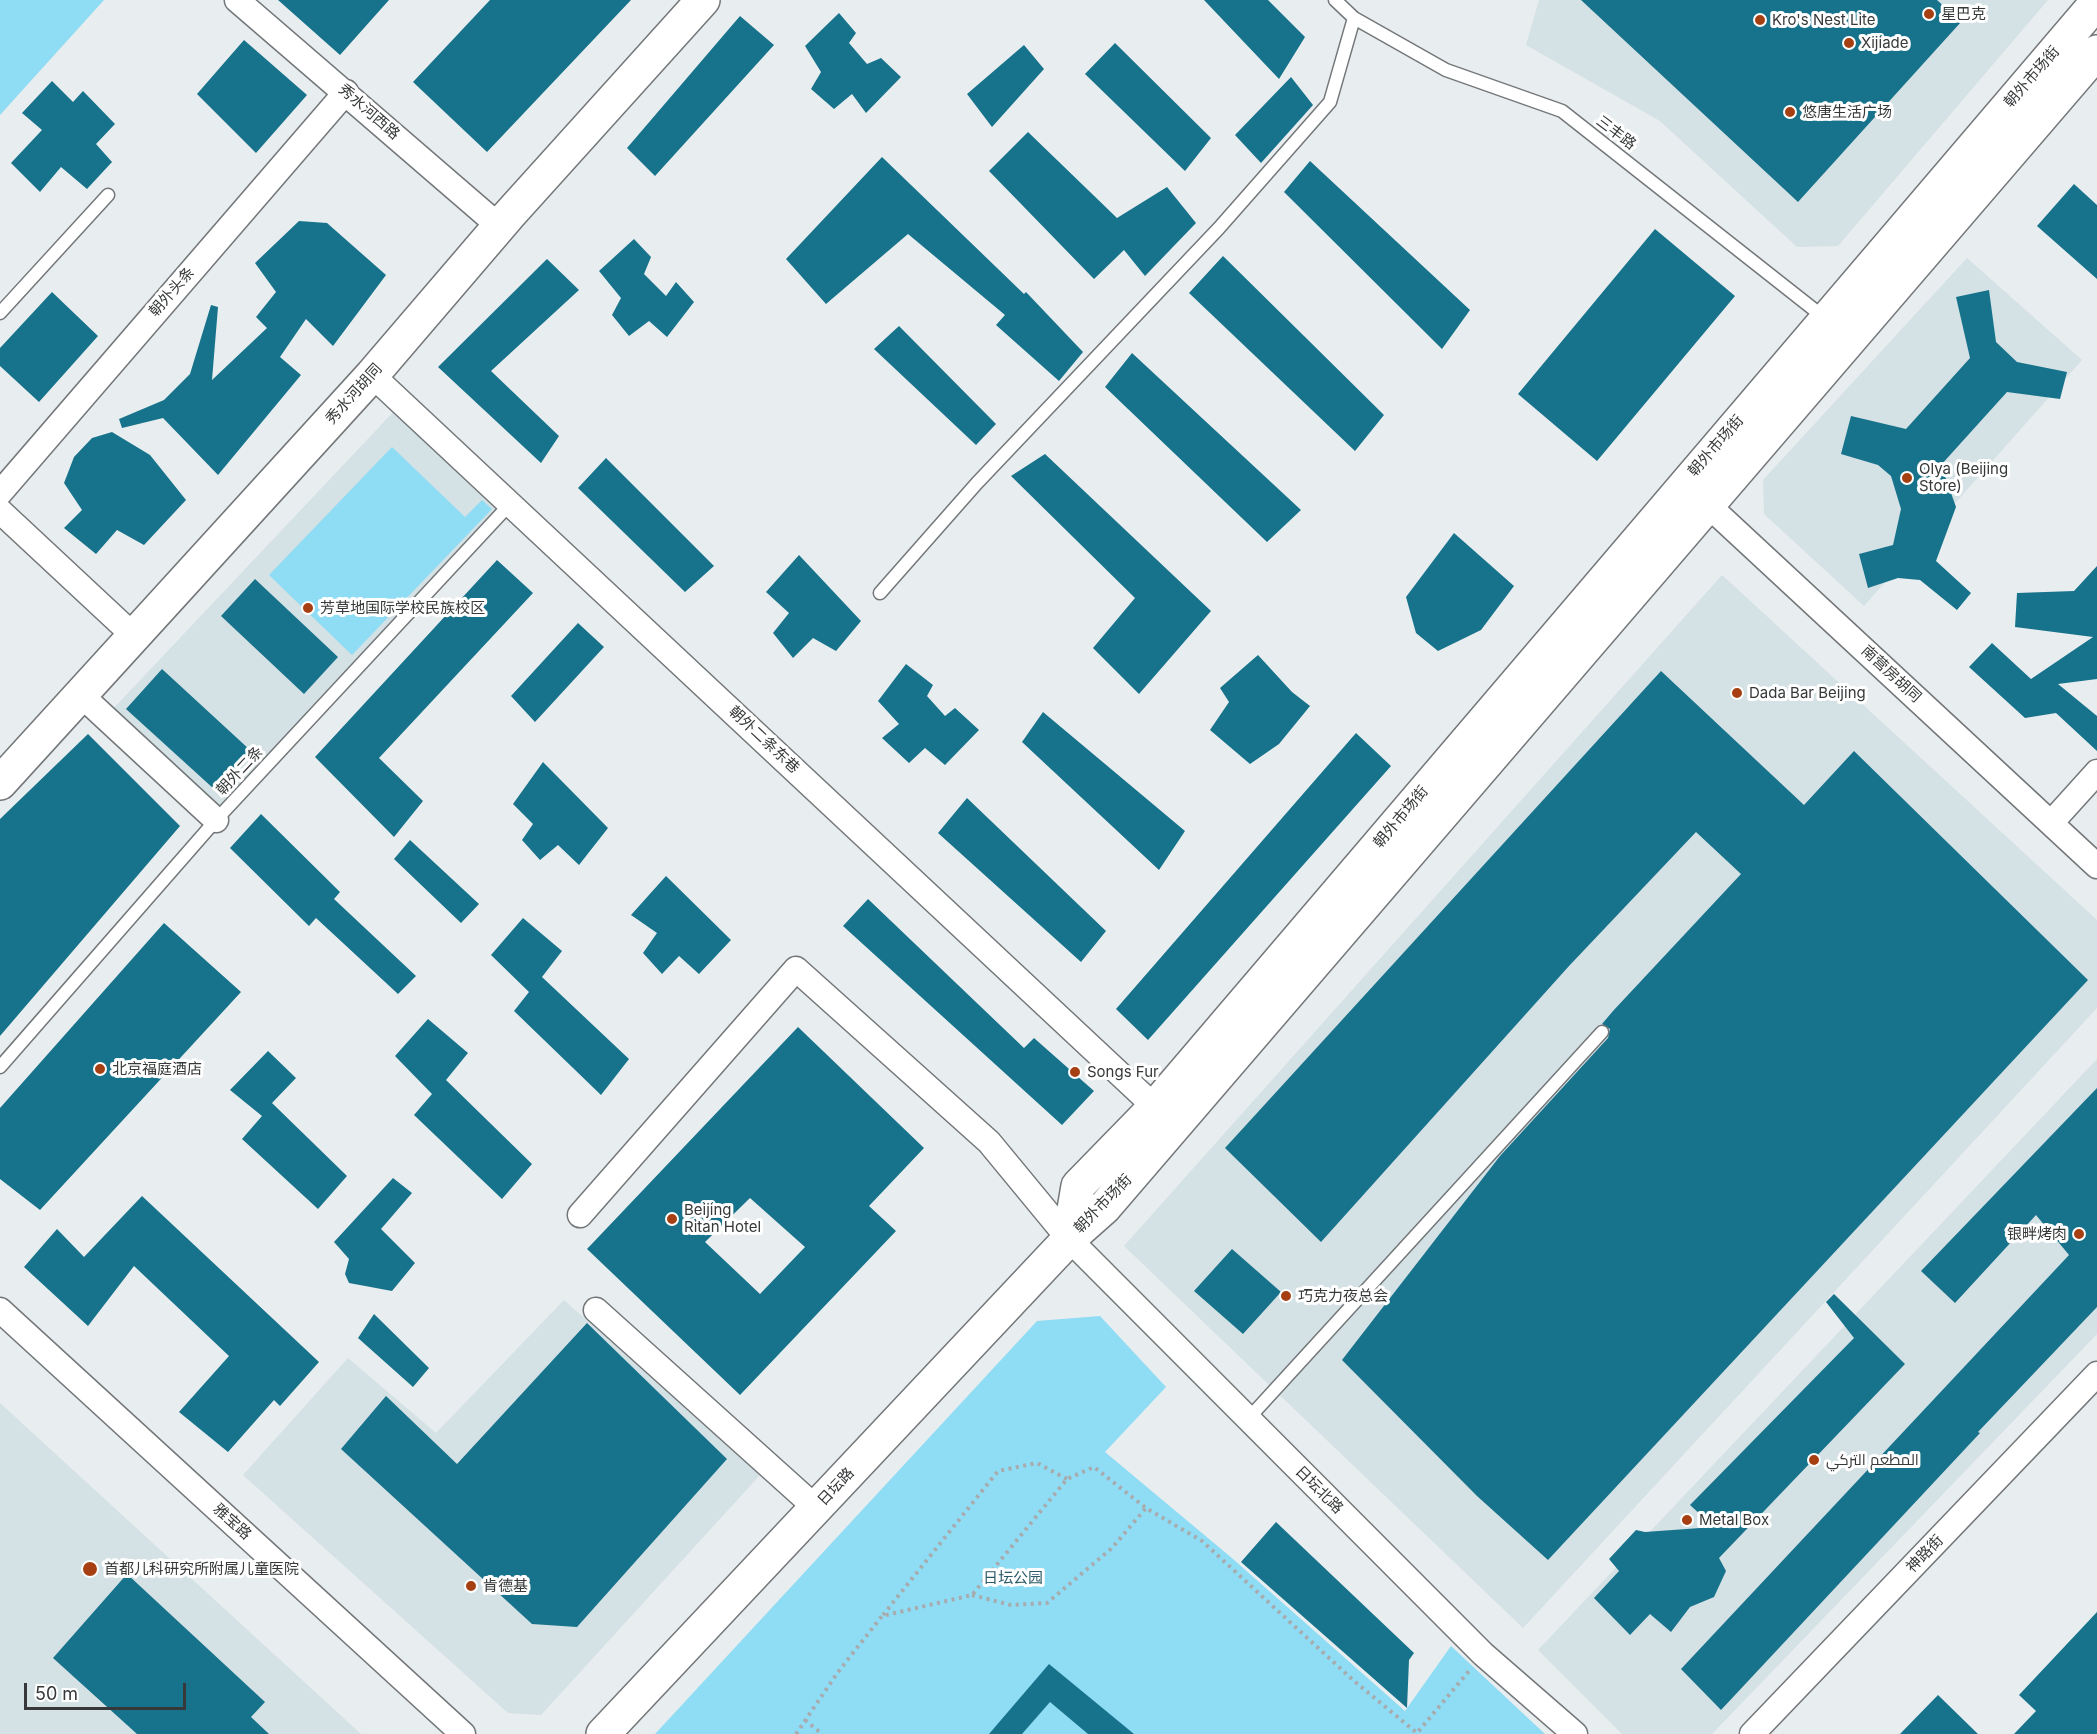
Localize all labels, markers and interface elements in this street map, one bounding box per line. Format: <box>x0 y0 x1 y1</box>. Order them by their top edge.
place label: 星巴克 <box>1941 5 1986 23</box>
marker: 星巴克 <box>1922 7 1936 21</box>
place label: Kro's Nest Lite <box>1772 11 1876 29</box>
marker: Kro's Nest Lite <box>1753 13 1767 27</box>
place label: Xijiade <box>1861 34 1908 52</box>
marker: Xijiade <box>1842 36 1856 50</box>
street label: 朝外市场街 <box>2001 43 2063 111</box>
street label: 秀水河西路 <box>335 81 403 143</box>
place label: 悠唐生活广场 <box>1802 103 1892 121</box>
marker: 悠唐生活广场 <box>1783 105 1797 119</box>
street label: 三丰路 <box>1593 112 1639 154</box>
street label: 朝外头条 <box>146 263 198 321</box>
street label: 秀水河胡同 <box>322 360 386 428</box>
street label: 朝外市场街 <box>1685 412 1747 480</box>
place label: Olya (Beijing Store) <box>1919 460 2008 495</box>
marker: Olya (Beijing Store) <box>1900 471 1914 485</box>
place label: 芳草地国际学校民族校区 <box>320 599 485 617</box>
marker: 芳草地国际学校民族校区 <box>301 601 315 615</box>
street label: 南营房胡同 <box>1857 642 1925 706</box>
place label: Dada Bar Beijing <box>1749 684 1866 702</box>
marker: Dada Bar Beijing <box>1730 686 1744 700</box>
street label: 朝外二条东巷 <box>725 703 803 777</box>
street label: 朝外二条 <box>213 743 267 799</box>
street label: 朝外市场街 <box>1370 782 1432 852</box>
place label: 北京福庭酒店 <box>112 1060 202 1078</box>
marker: 北京福庭酒店 <box>93 1062 107 1076</box>
place label: Songs Fur <box>1087 1063 1159 1081</box>
marker: Songs Fur <box>1068 1065 1082 1079</box>
street label: 朝外市场街 <box>1070 1171 1136 1237</box>
place label: Beijing Ritan Hotel <box>684 1201 761 1236</box>
marker: Beijing Ritan Hotel <box>665 1212 679 1226</box>
place label: 银畔烤肉 <box>2007 1225 2067 1243</box>
marker: 银畔烤肉 <box>2072 1227 2086 1241</box>
place label: 巧克力夜总会 <box>1298 1287 1388 1305</box>
marker: 巧克力夜总会 <box>1279 1289 1293 1303</box>
place label: المطعم التركي <box>1826 1451 1919 1469</box>
marker: المطعم التركي <box>1807 1453 1821 1467</box>
street label: 日坛北路 <box>1291 1462 1347 1518</box>
street label: 日坛路 <box>814 1464 858 1510</box>
street label: 雅宝路 <box>209 1500 255 1544</box>
place label: Metal Box <box>1699 1511 1769 1529</box>
marker: Metal Box <box>1680 1513 1694 1527</box>
street label: 神路街 <box>1903 1532 1947 1576</box>
marker: 首都儿科研究所附属儿童医院 <box>81 1560 99 1578</box>
place label: 首都儿科研究所附属儿童医院 <box>104 1560 299 1578</box>
park label: 日坛公园 <box>983 1569 1043 1587</box>
place label: 肯德基 <box>483 1577 528 1595</box>
marker: 肯德基 <box>464 1579 478 1593</box>
scale bar <box>27 1671 189 1709</box>
text: 50 m <box>35 1683 78 1704</box>

